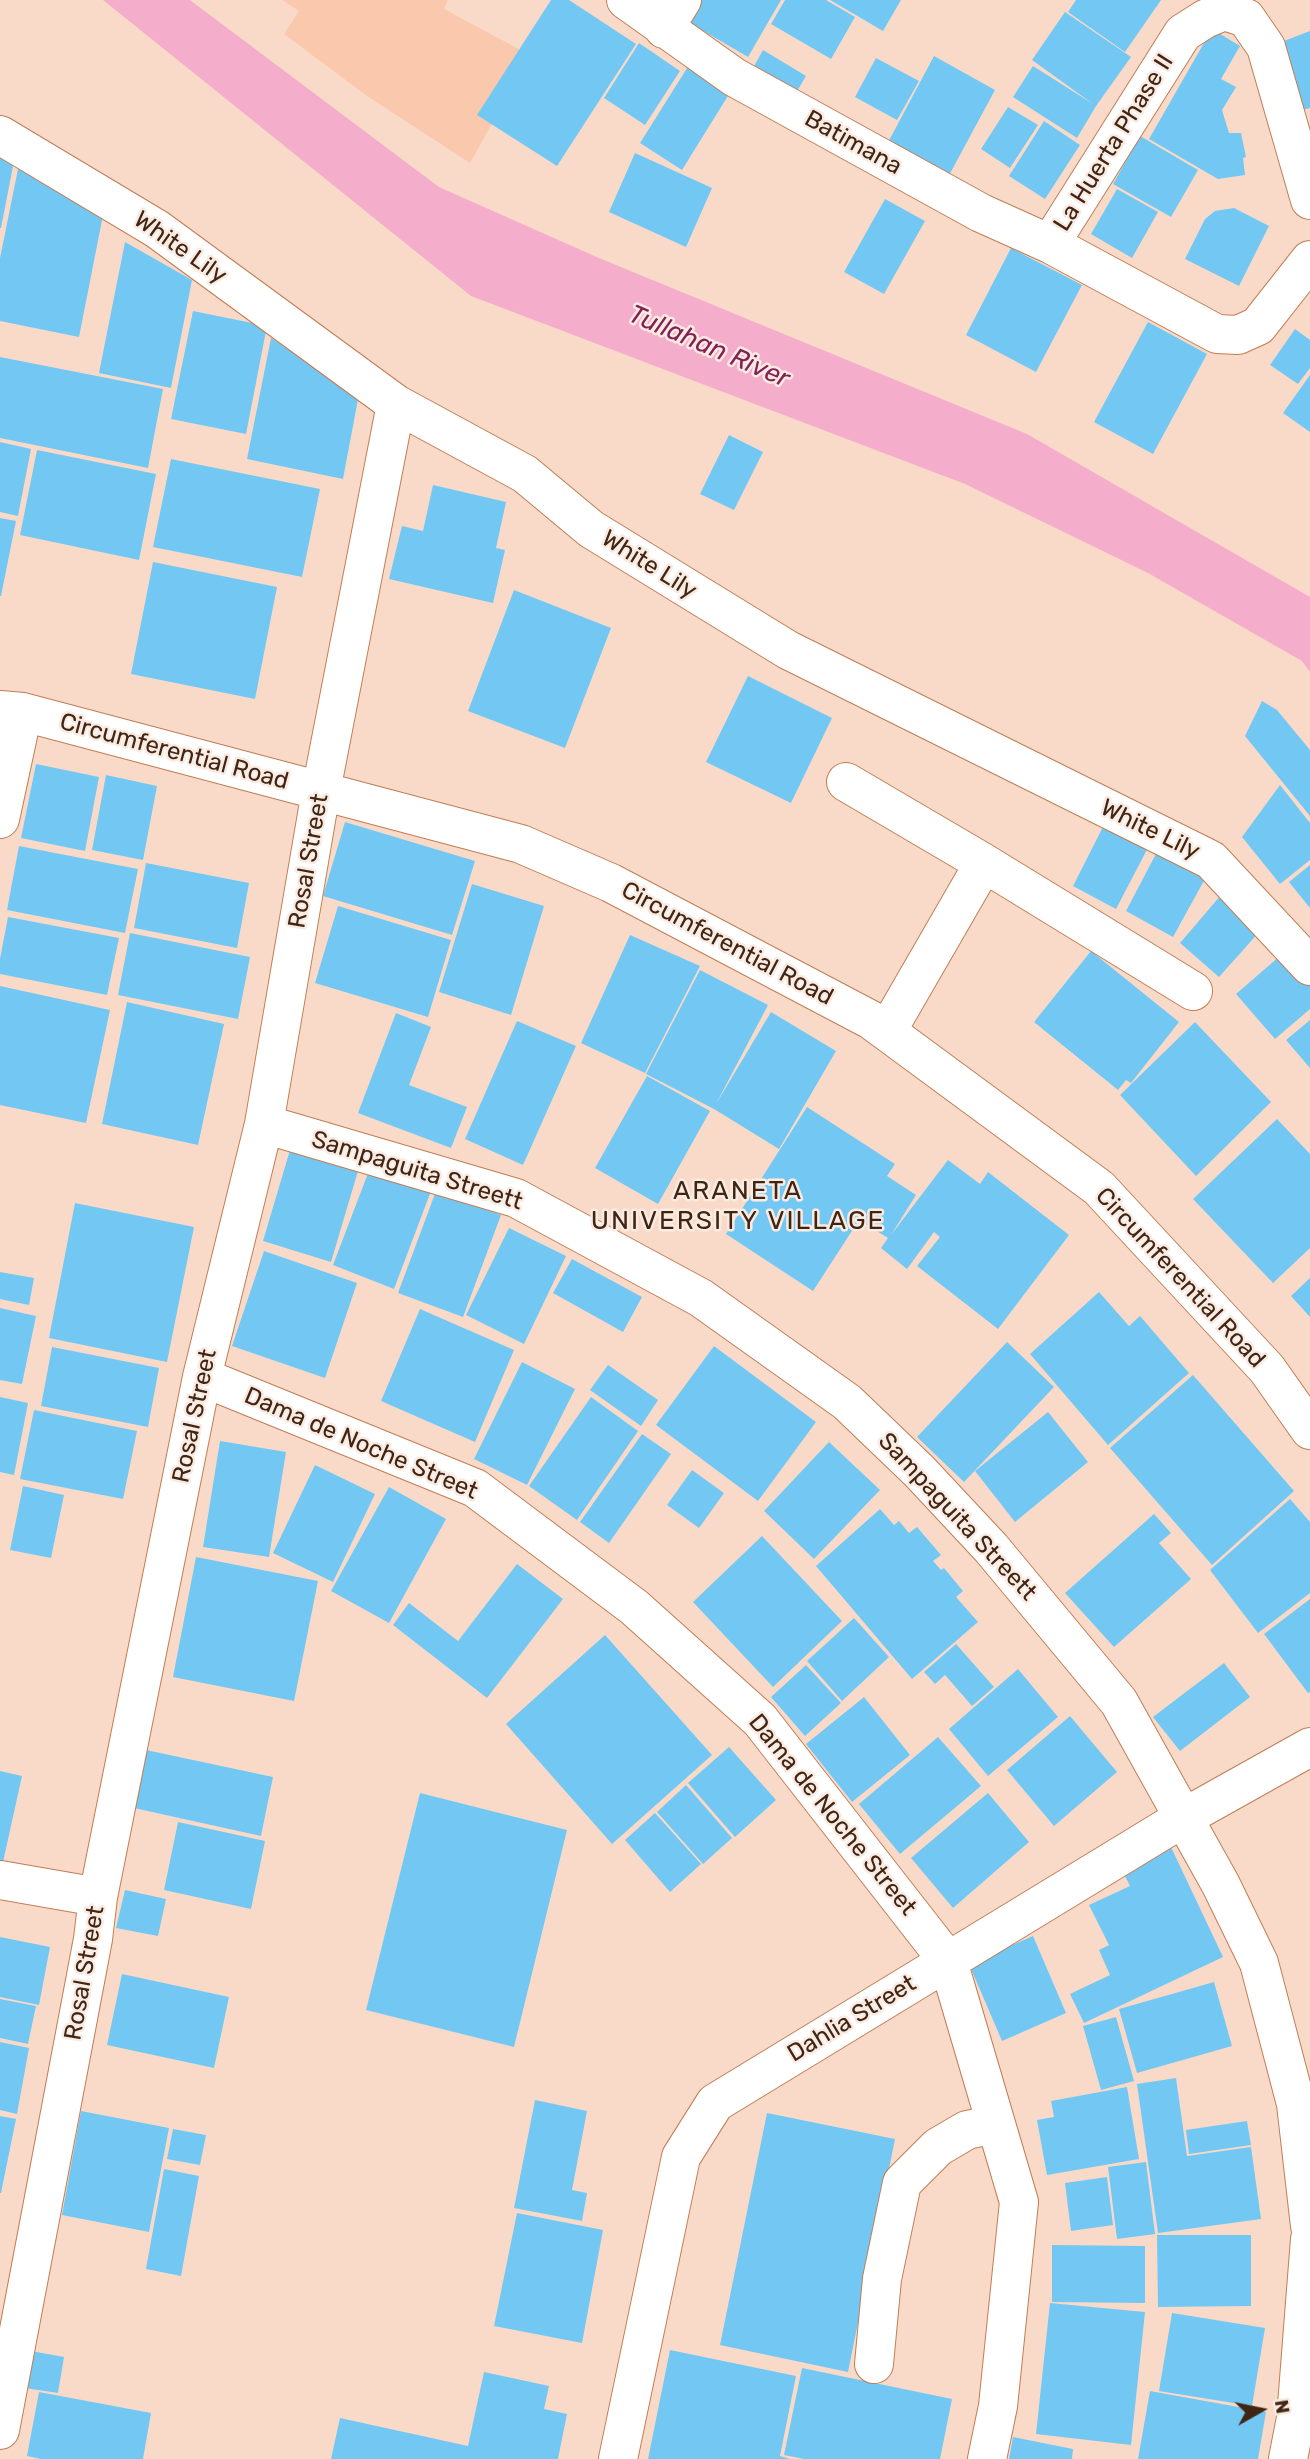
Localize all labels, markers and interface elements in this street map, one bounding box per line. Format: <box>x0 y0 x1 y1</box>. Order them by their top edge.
street label: La Huerta Phase II <box>1048 49 1180 237</box>
street label: Batimana <box>799 105 907 181</box>
street label: White Lily <box>128 206 232 290</box>
water label: Tullahan River <box>624 299 794 395</box>
street label: White Lily <box>596 525 702 605</box>
street label: Circumferential Road <box>56 708 292 796</box>
street label: Rosal Street <box>283 792 335 930</box>
street label: White Lily <box>1096 794 1204 866</box>
street label: Circumferential Road <box>616 876 838 1012</box>
street label: Sampaguita Streett <box>308 1125 526 1217</box>
district label: ARANETA UNIVERSITY VILLAGE <box>593 1175 883 1236</box>
street label: Circumferential Road <box>1089 1182 1271 1374</box>
street label: Rosal Street <box>167 1347 223 1485</box>
street label: Dama de Noche Street <box>240 1382 482 1506</box>
street label: Sampaguita Streett <box>872 1427 1042 1607</box>
street label: Dama de Noche Street <box>742 1708 922 1922</box>
street label: Rosal Street <box>59 1904 111 2042</box>
street label: Dahlia Street <box>783 1969 921 2069</box>
north arrow <box>1226 2375 1296 2445</box>
text: N <box>1270 2398 1295 2415</box>

